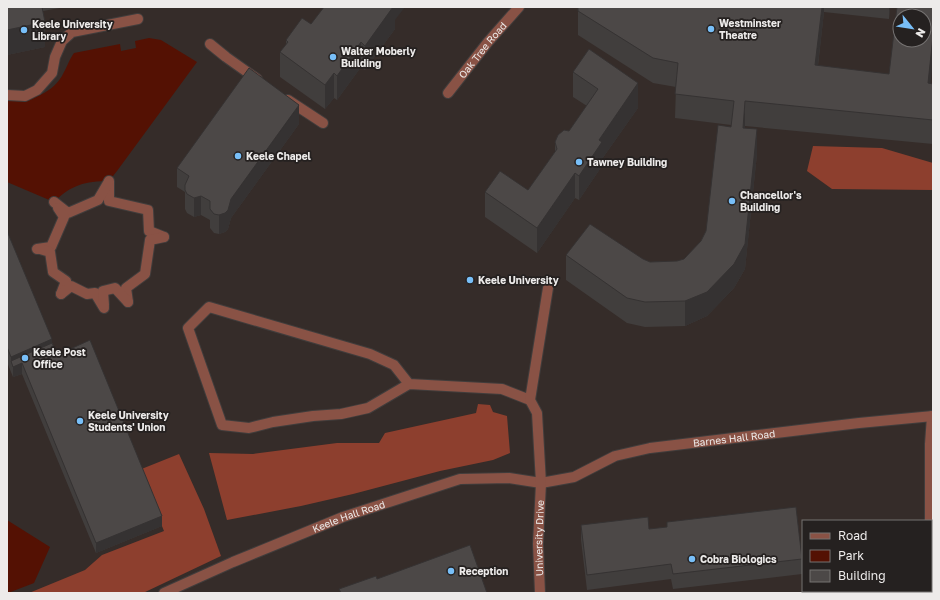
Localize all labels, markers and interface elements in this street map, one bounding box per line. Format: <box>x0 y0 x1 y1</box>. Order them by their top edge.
north arrow <box>892 8 932 48</box>
place label: Westminster Theatre <box>719 17 781 41</box>
place label: Keele University Library <box>32 18 113 42</box>
street label: Oak Tree Road <box>456 20 509 81</box>
marker: Westminster Theatre <box>706 24 716 34</box>
marker: Keele University Library <box>19 25 29 35</box>
text: N <box>913 26 929 40</box>
place label: Walter Moberly Building <box>341 45 416 69</box>
marker: Walter Moberly Building <box>328 52 338 62</box>
place label: Keele Chapel <box>246 150 312 162</box>
marker: Keele Chapel <box>233 151 243 161</box>
place label: Tawney Building <box>587 156 667 168</box>
marker: Tawney Building <box>574 157 584 167</box>
place label: Chancellor's Building <box>740 189 802 213</box>
marker: Chancellor's Building <box>727 196 737 206</box>
place label: Keele University <box>478 274 559 286</box>
marker: Keele University <box>465 275 475 285</box>
place label: Keele Post Office <box>33 346 86 370</box>
marker: Keele Post Office <box>20 353 30 363</box>
place label: Keele University Students' Union <box>88 409 169 433</box>
marker: Keele University Students' Union <box>75 416 85 426</box>
street label: Barnes Hall Road <box>692 427 776 449</box>
street label: Keele Hall Road <box>310 498 386 535</box>
street label: University Drive <box>532 499 546 576</box>
legend <box>802 520 932 592</box>
text: Road <box>838 528 867 543</box>
text: Park <box>838 548 864 563</box>
place label: Cobra Biologics <box>700 553 777 565</box>
marker: Cobra Biologics <box>687 554 697 564</box>
place label: Reception <box>459 565 508 577</box>
marker: Reception <box>446 566 456 576</box>
text: Building <box>838 568 886 583</box>

